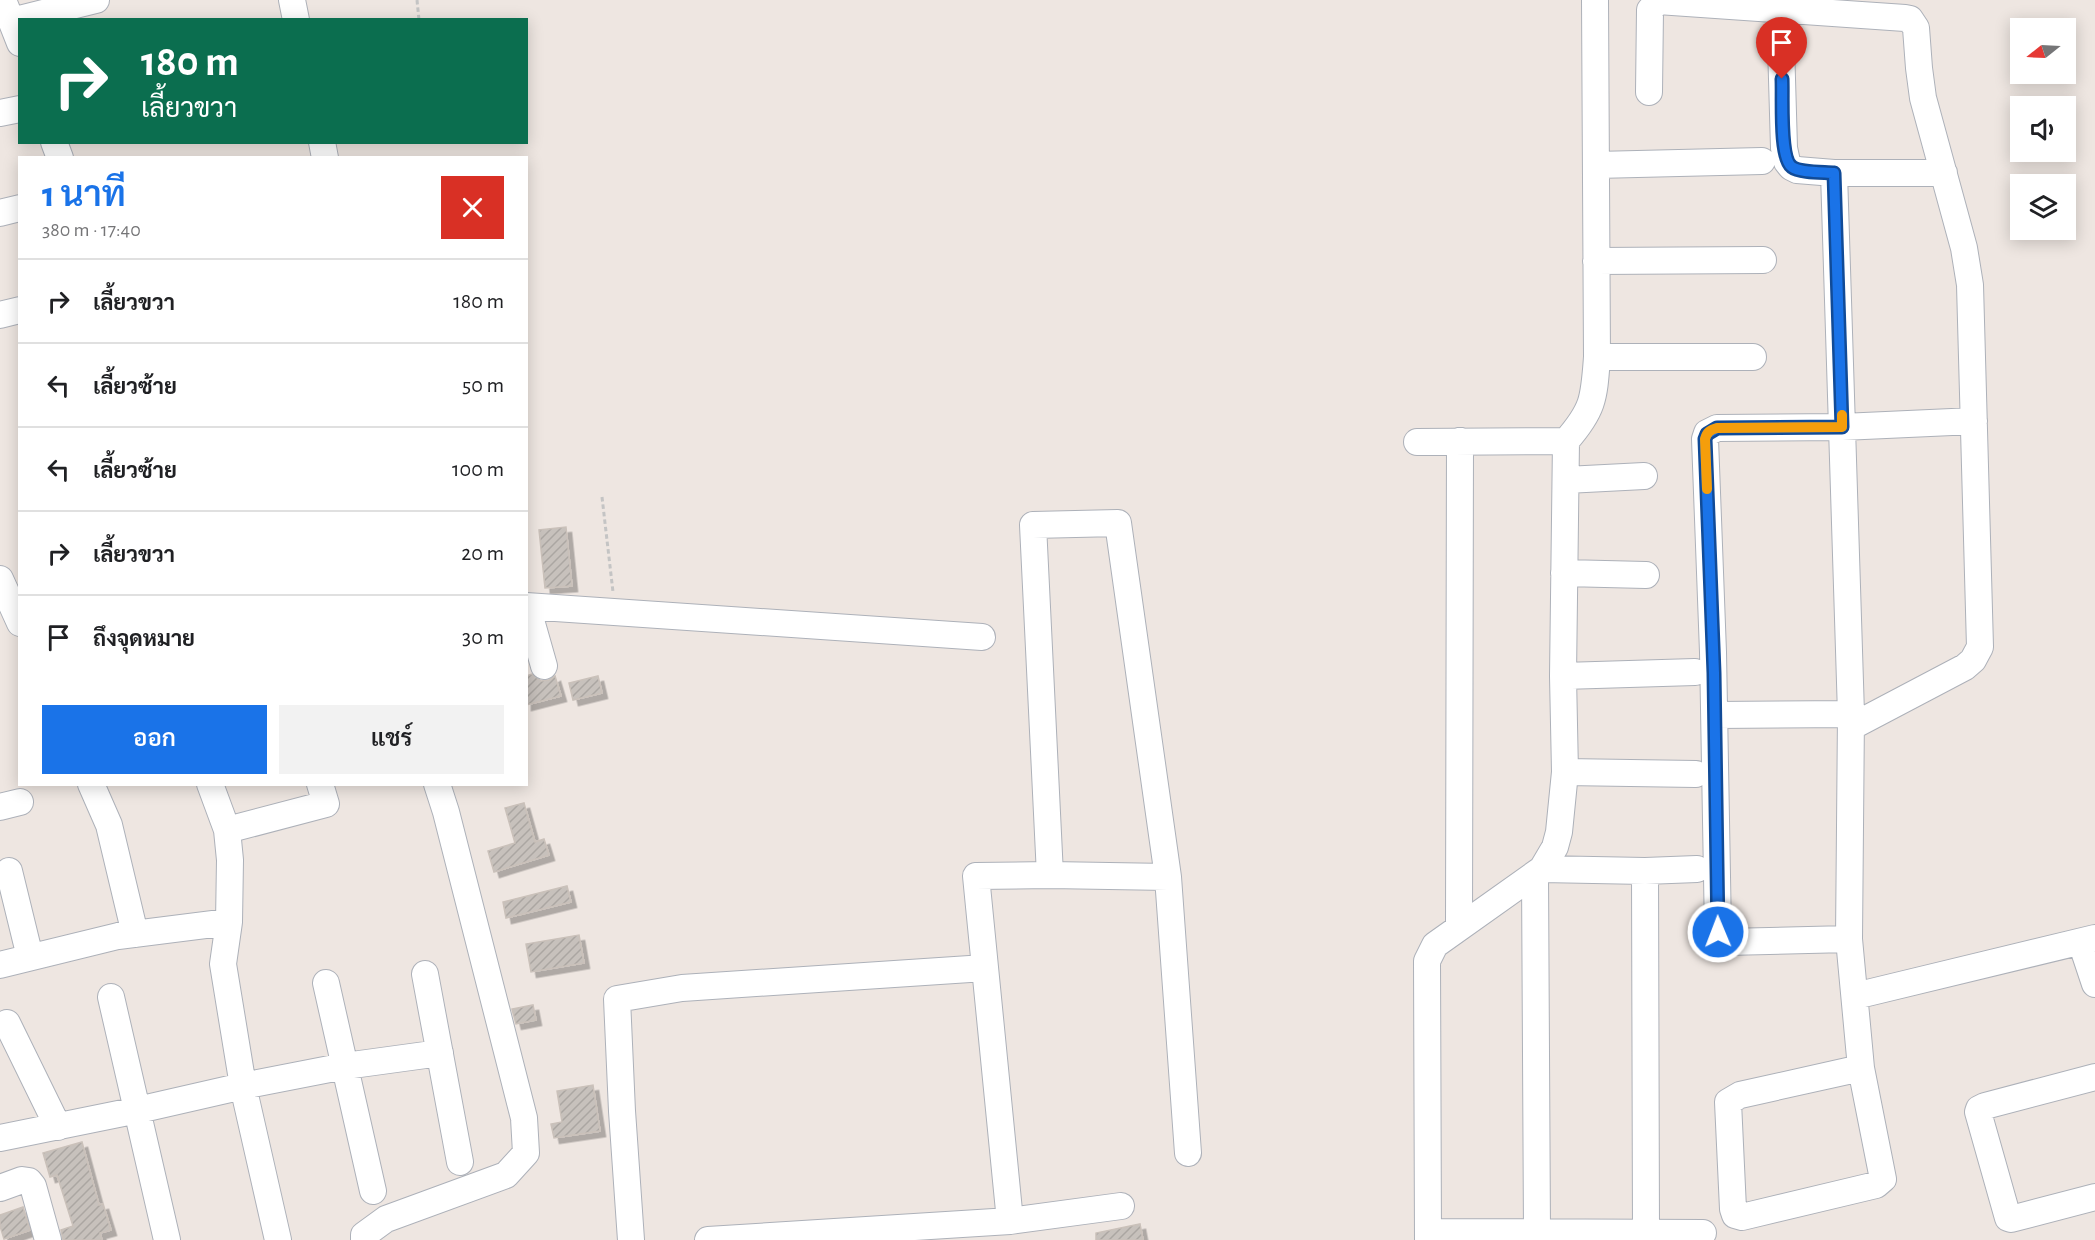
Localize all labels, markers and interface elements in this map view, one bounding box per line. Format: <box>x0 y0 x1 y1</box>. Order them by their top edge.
pin <box>1756 17 1807 79</box>
north arrow <box>2010 18 2076 84</box>
map controls <box>2010 18 2076 240</box>
icon: arrive <box>1765 26 1798 59</box>
text: 180 m <box>141 41 239 83</box>
icon: right <box>42 42 120 120</box>
text: เลี้ยวขวา <box>141 95 237 122</box>
button: sound <box>2010 96 2076 162</box>
button: layers <box>2010 174 2076 240</box>
button: close <box>441 176 504 239</box>
text: 1 นาที <box>42 177 126 213</box>
text: 380 m · 17:40 <box>42 220 141 240</box>
icon: right <box>42 285 75 318</box>
text: 180 m <box>453 290 504 312</box>
text: เลี้ยวขวา <box>93 292 175 314</box>
icon: left <box>42 369 75 402</box>
text: 50 m <box>462 374 504 396</box>
text: เลี้ยวซ้าย <box>93 376 177 398</box>
icon: left <box>42 453 75 486</box>
text: 100 m <box>452 458 504 480</box>
text: เลี้ยวซ้าย <box>93 460 177 482</box>
icon: right <box>42 537 75 570</box>
text: 20 m <box>461 542 504 564</box>
text: เลี้ยวขวา <box>93 544 175 566</box>
icon: arrive <box>42 621 75 654</box>
text: 30 m <box>462 626 504 648</box>
text: ถึงจุดหมาย <box>93 628 195 650</box>
button: ออก <box>42 705 267 774</box>
button: แชร์ <box>279 705 504 774</box>
position arrow <box>1686 900 1750 964</box>

